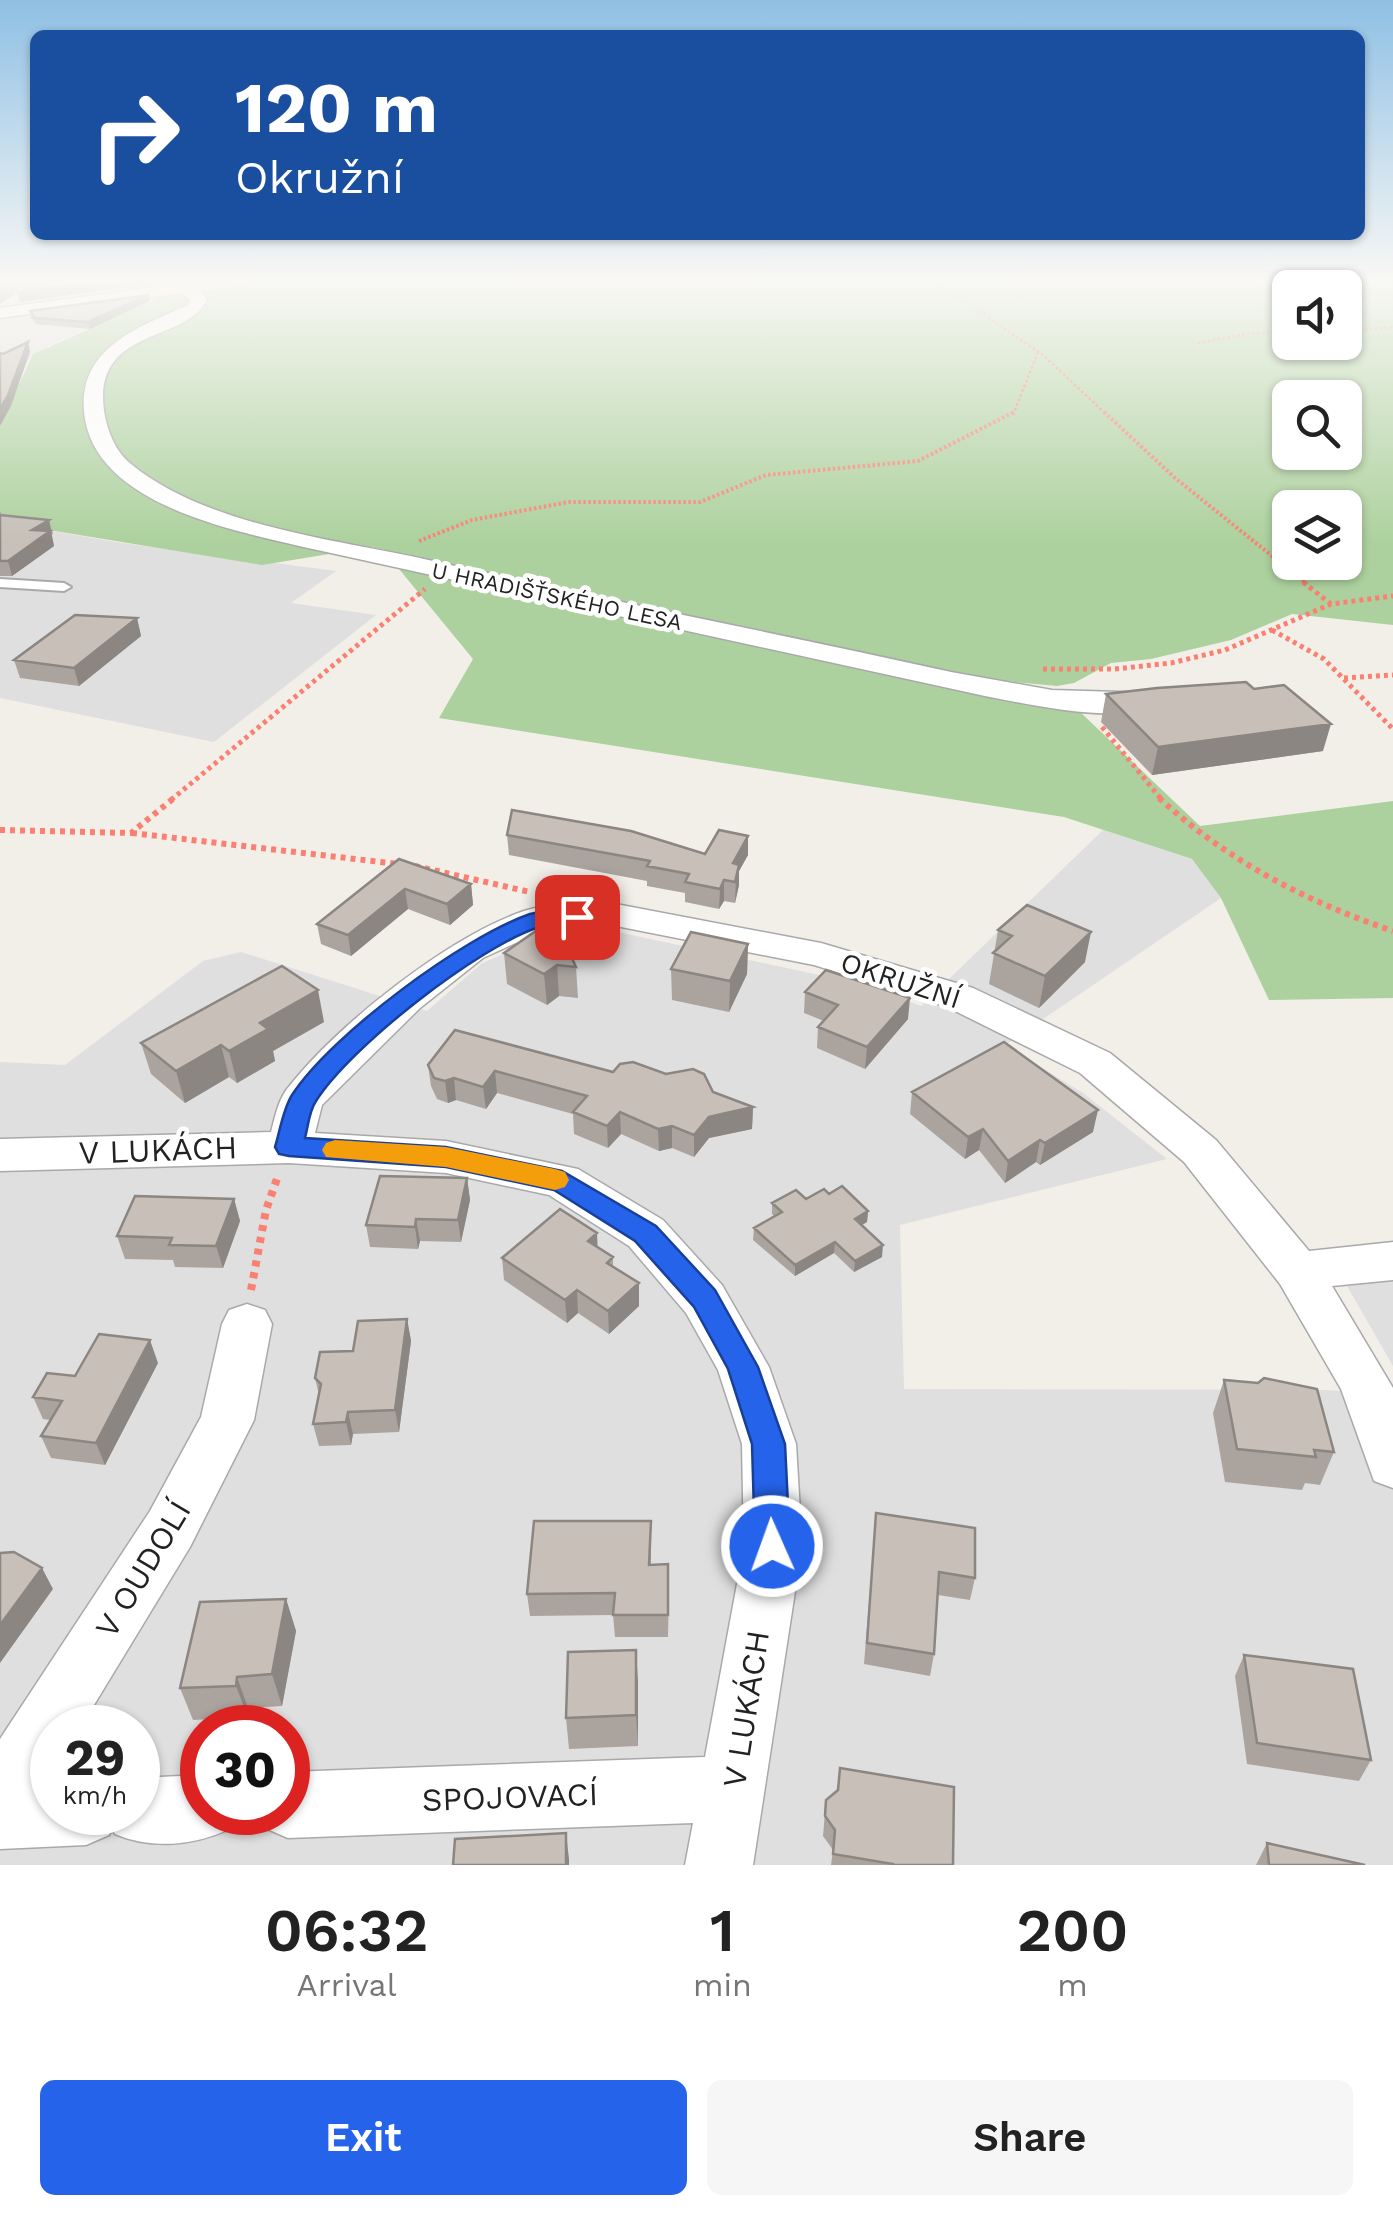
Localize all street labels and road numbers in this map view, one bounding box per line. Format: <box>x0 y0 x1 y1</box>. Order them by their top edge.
street label: U HRADIŠŤSKÉHO LESA <box>430 558 684 635</box>
street label: OKRUŽNÍ <box>837 946 965 1015</box>
street label: V LUKÁCH <box>78 1128 238 1172</box>
street label: V OUDOLÍ <box>87 1494 199 1644</box>
street label: V LUKÁCH <box>715 1628 777 1790</box>
street label: SPOJOVACÍ <box>421 1775 599 1819</box>

